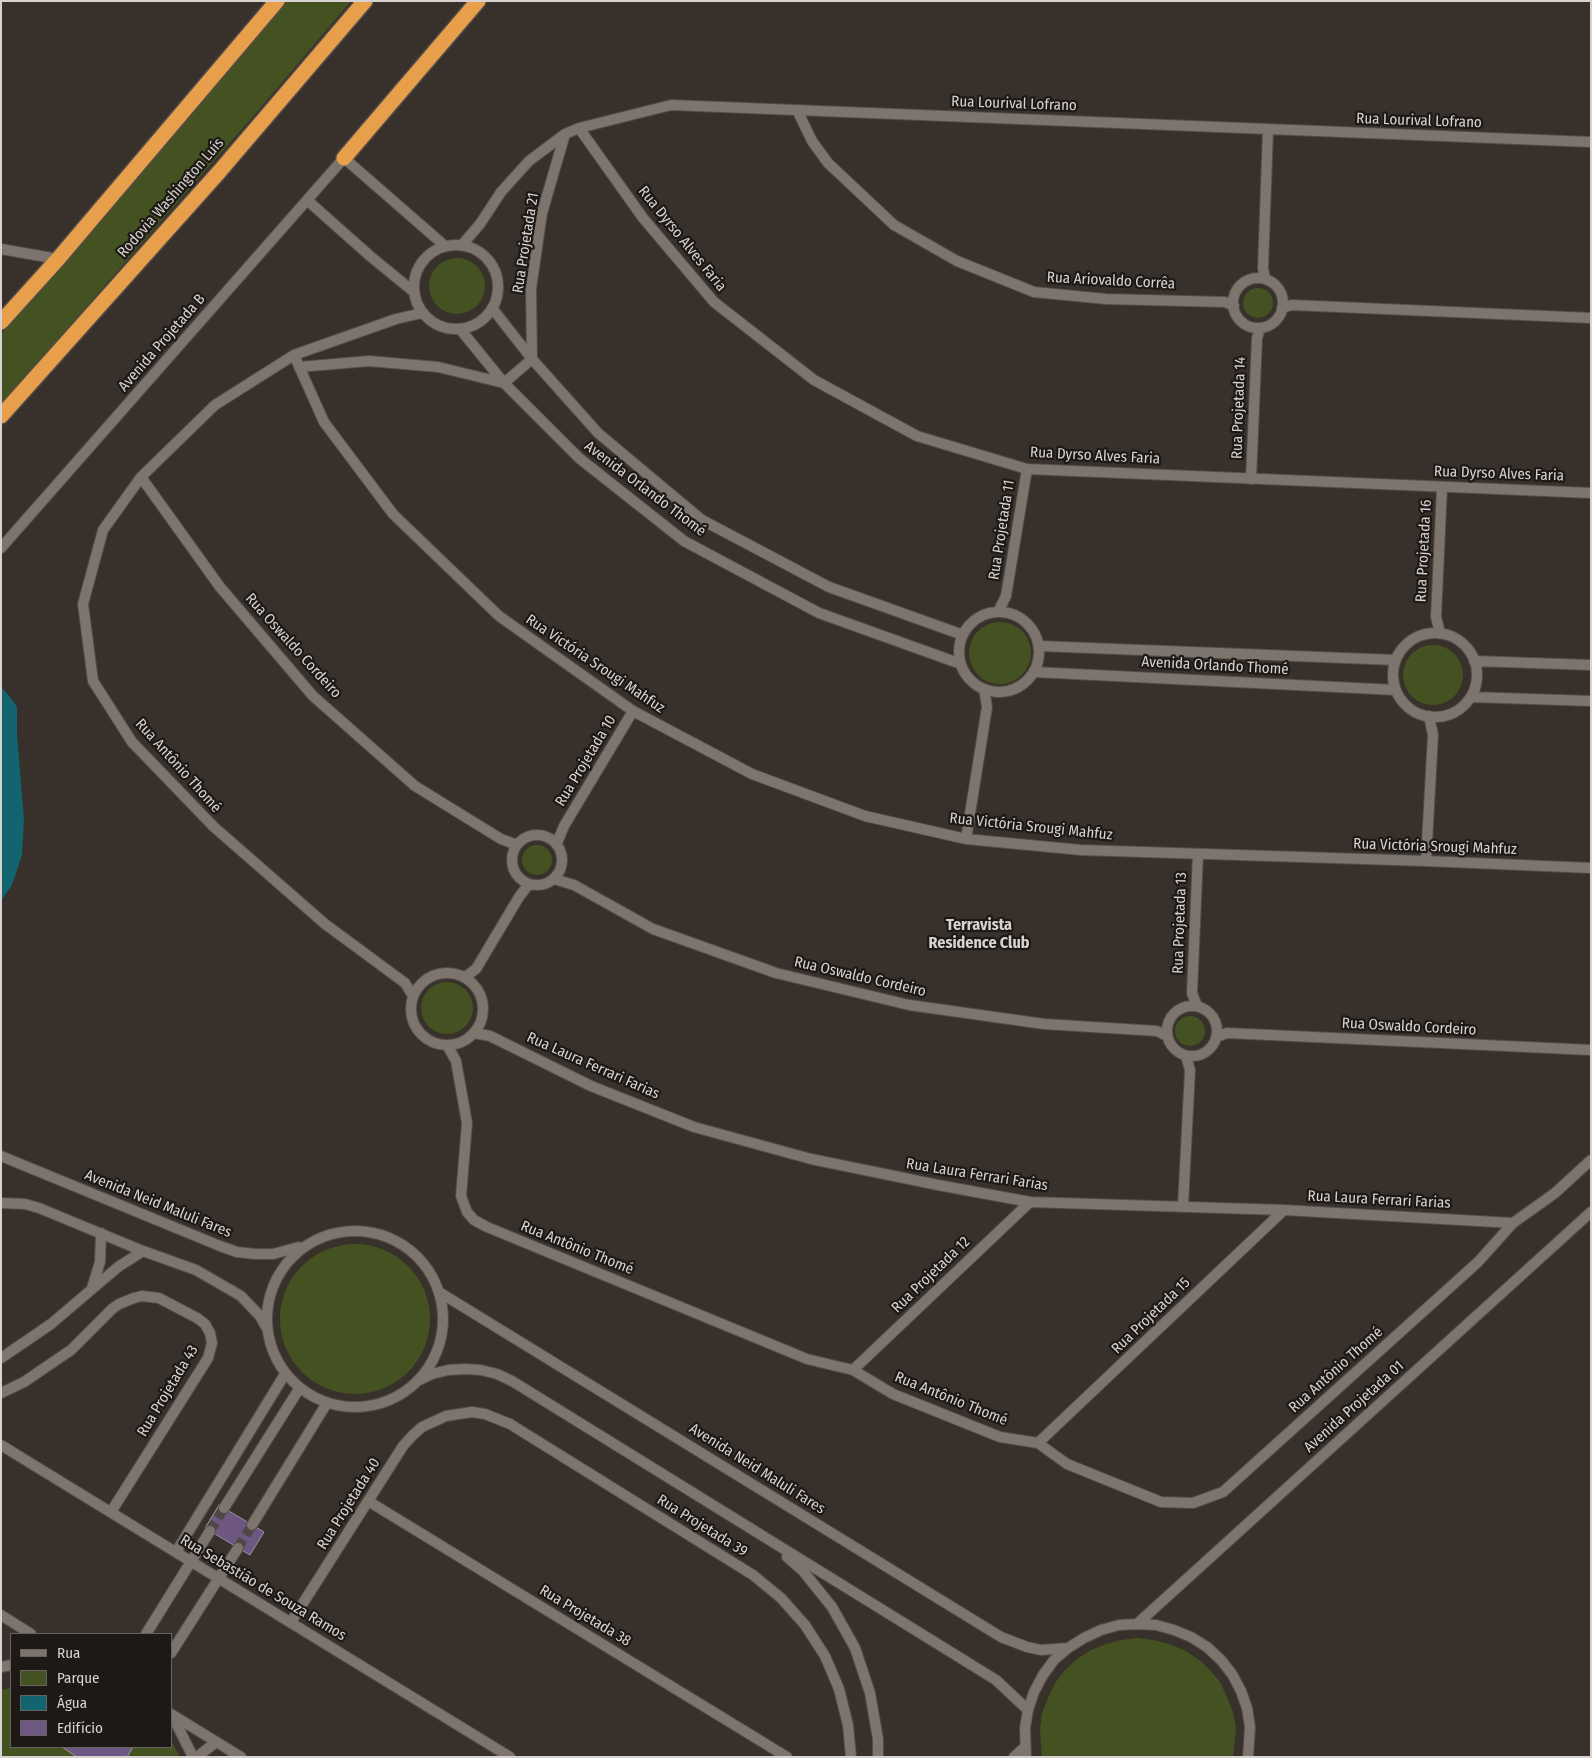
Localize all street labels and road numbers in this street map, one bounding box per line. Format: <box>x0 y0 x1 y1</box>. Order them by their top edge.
street label: Rua Lourival Lofrano <box>951 93 1077 115</box>
street label: Rua Lourival Lofrano <box>1356 110 1482 132</box>
street label: Rodovia Washington Luís <box>114 135 228 261</box>
street label: Rua Dyrso Alves Faria <box>634 183 730 295</box>
street label: Rua Projetada 21 <box>509 191 543 295</box>
street label: Rua Ariovaldo Corrêa <box>1046 269 1176 293</box>
street label: Avenida Projetada B <box>115 291 209 395</box>
street label: Rua Projetada 14 <box>1228 356 1250 460</box>
street label: Avenida Orlando Thomé <box>581 437 709 541</box>
street label: Rua Dyrso Alves Faria <box>1030 444 1160 468</box>
street label: Rua Dyrso Alves Faria <box>1434 463 1564 485</box>
street label: Rua Projetada 11 <box>985 479 1019 581</box>
street label: Rua Projetada 16 <box>1412 499 1436 603</box>
street label: Rua Oswaldo Cordeiro <box>241 590 345 702</box>
street label: Rua Victória Srougi Mahfuz <box>522 611 668 717</box>
street label: Avenida Orlando Thomé <box>1141 653 1289 679</box>
street label: Rua Projetada 10 <box>552 712 620 810</box>
street label: Rua Antônio Thomé <box>131 715 225 817</box>
street label: Rua Victória Srougi Mahfuz <box>949 809 1113 845</box>
street label: Rua Victória Srougi Mahfuz <box>1353 835 1517 859</box>
street label: Rua Projetada 13 <box>1169 872 1191 974</box>
street label: Rua Oswaldo Cordeiro <box>792 953 928 1001</box>
street label: Rua Oswaldo Cordeiro <box>1341 1014 1477 1040</box>
street label: Rua Laura Ferrari Farias <box>524 1029 662 1103</box>
street label: Rua Laura Ferrari Farias <box>905 1155 1049 1195</box>
street label: Avenida Neid Maluli Fares <box>82 1166 234 1242</box>
street label: Rua Laura Ferrari Farias <box>1307 1187 1451 1213</box>
street label: Rua Antônio Thomé <box>518 1217 636 1279</box>
street label: Rua Projetada 12 <box>888 1233 974 1317</box>
street label: Rua Projetada 15 <box>1108 1274 1194 1358</box>
street label: Rua Antônio Thomé <box>1285 1323 1387 1417</box>
street label: Rua Projetada 43 <box>134 1342 202 1440</box>
street label: Avenida Projetada 01 <box>1300 1357 1408 1457</box>
street label: Rua Antônio Thomé <box>892 1368 1010 1430</box>
street label: Avenida Neid Maluli Fares <box>686 1420 828 1518</box>
street label: Rua Projetada 40 <box>314 1455 384 1553</box>
street label: Rua Projetada 39 <box>653 1491 751 1561</box>
street label: Rua Sebastião de Souza Ramos <box>177 1531 349 1645</box>
street label: Rua Projetada 38 <box>536 1582 634 1650</box>

